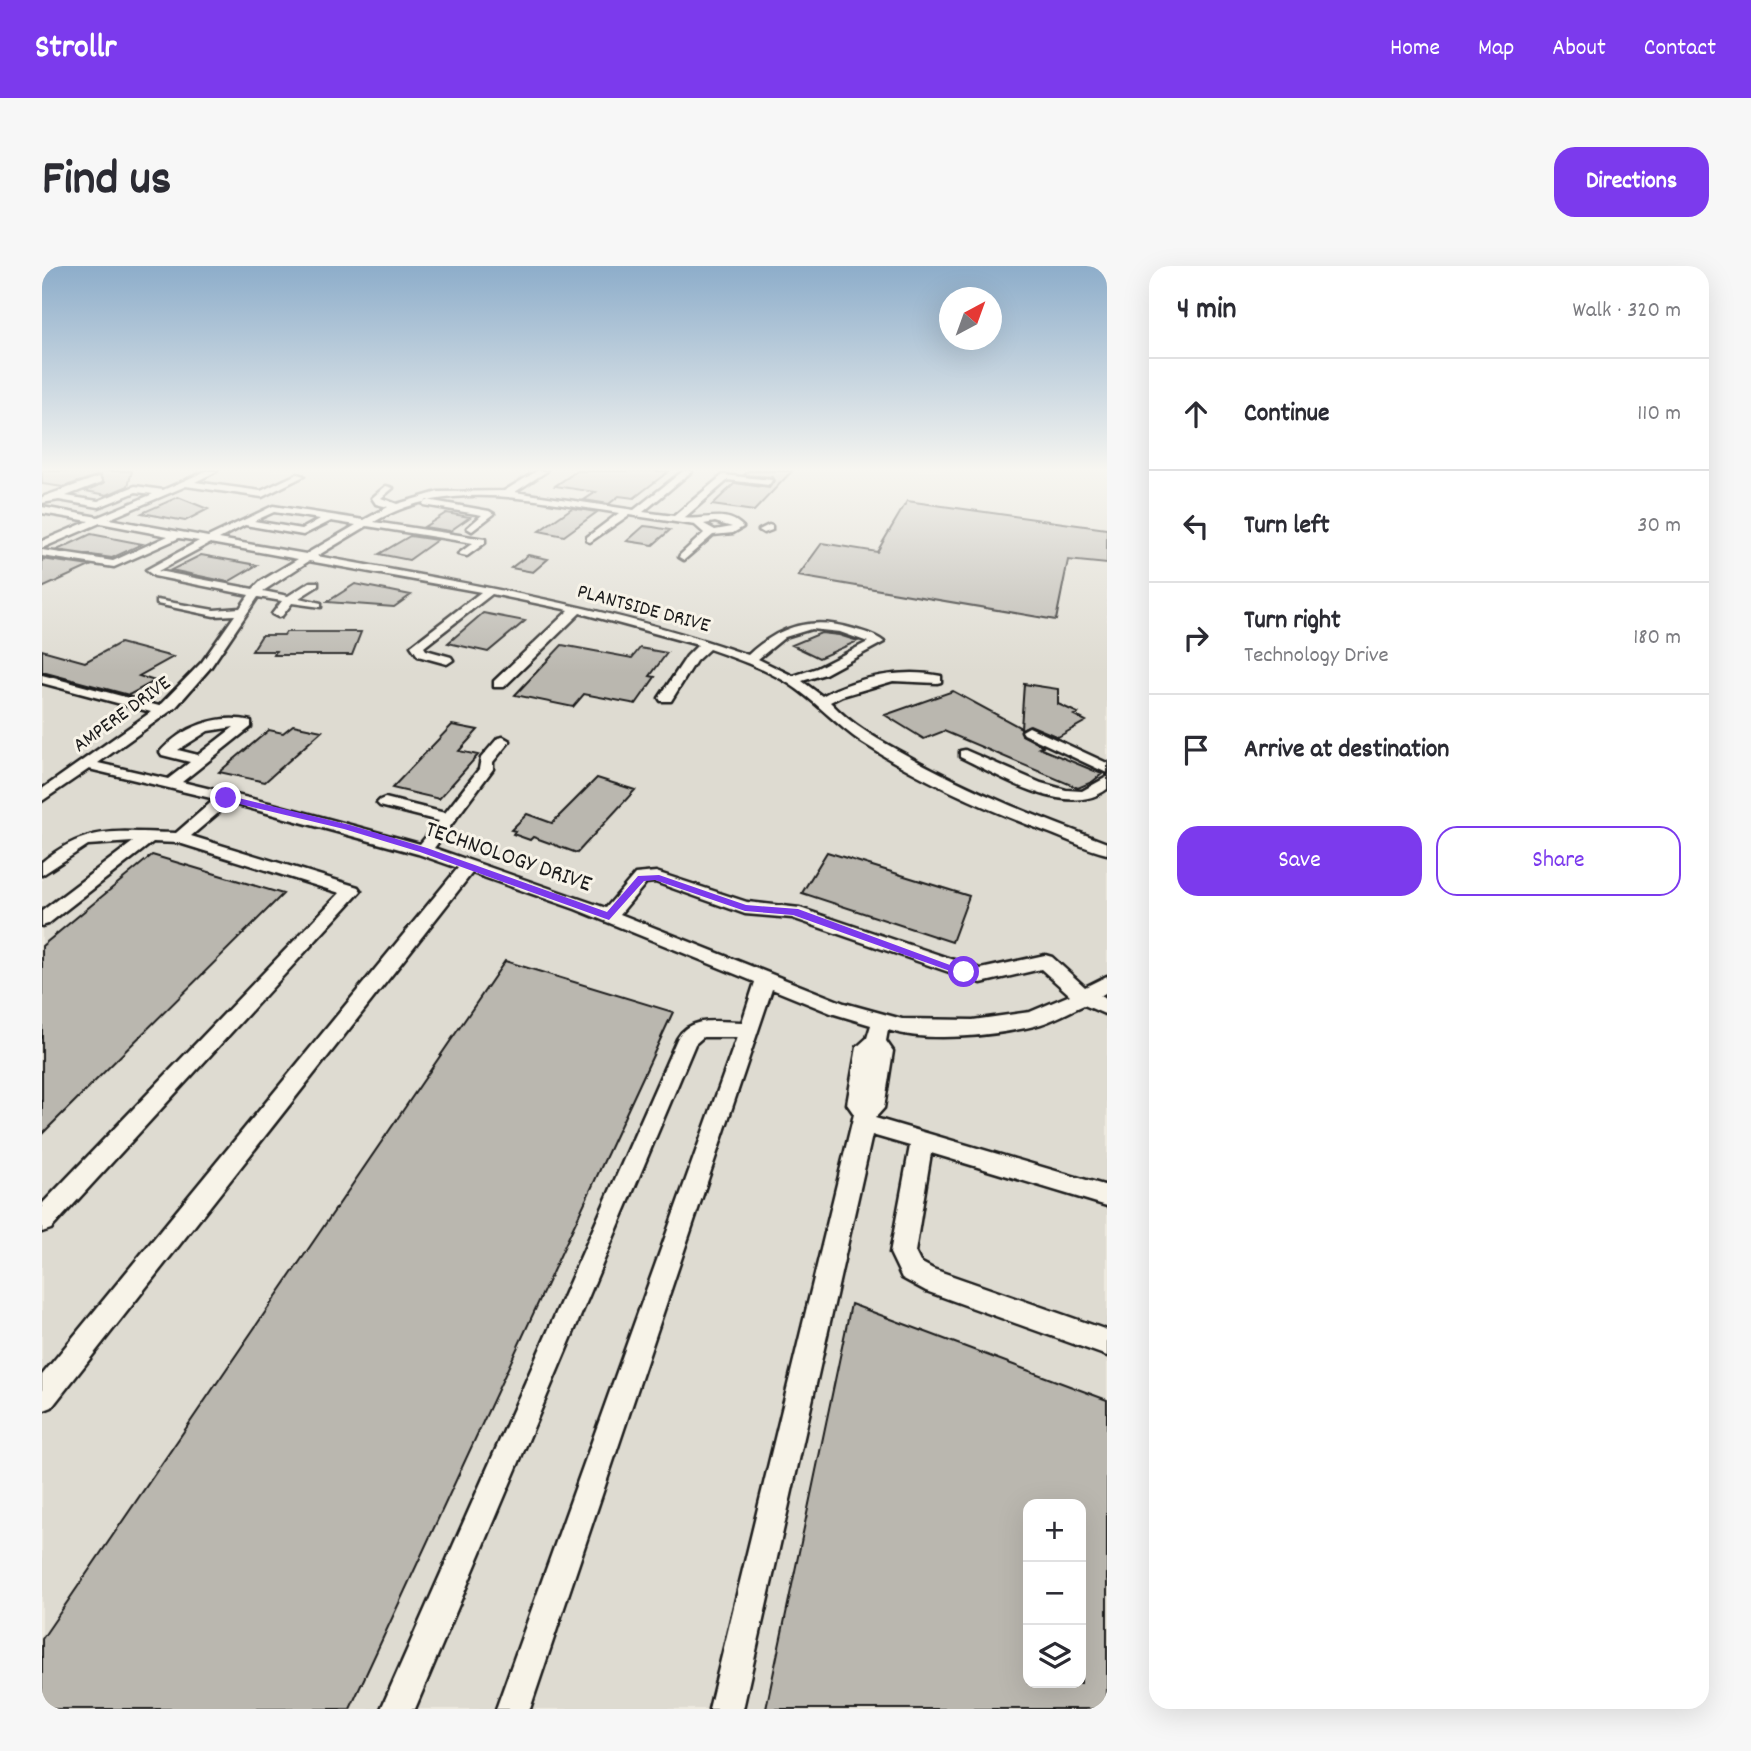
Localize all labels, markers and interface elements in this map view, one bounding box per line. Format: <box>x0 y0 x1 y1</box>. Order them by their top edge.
text: Strollr <box>35 26 117 73</box>
text: Home <box>1390 32 1440 66</box>
text: Map <box>1478 32 1514 66</box>
text: About <box>1552 32 1606 66</box>
text: Contact <box>1644 32 1716 66</box>
text: Find us <box>42 147 171 217</box>
button: Directions <box>1554 147 1709 217</box>
north arrow <box>939 287 1002 350</box>
text: 4 min <box>1177 290 1236 333</box>
text: Walk · 320 m <box>1572 295 1681 328</box>
icon: ahead <box>1177 395 1215 433</box>
text: Continue <box>1244 396 1329 433</box>
text: 110 m <box>1637 398 1681 431</box>
icon: left <box>1177 507 1215 545</box>
text: Turn left <box>1244 508 1330 545</box>
text: 30 m <box>1637 510 1681 543</box>
street label: PLANTSIDE DRIVE <box>573 578 713 642</box>
text: Turn right <box>1244 603 1341 640</box>
icon: right <box>1177 619 1215 657</box>
text: 180 m <box>1633 622 1681 655</box>
text: Technology Drive <box>1244 640 1389 673</box>
street label: AMPERE DRIVE <box>68 669 178 761</box>
icon: arrive <box>1177 731 1215 769</box>
text: Arrive at destination <box>1244 732 1449 769</box>
route end <box>210 782 241 813</box>
street label: TECHNOLOGY DRIVE <box>420 813 596 902</box>
button: Save <box>1177 826 1422 896</box>
button: Share <box>1436 826 1681 896</box>
route start <box>948 956 979 987</box>
map controls <box>1023 1499 1086 1688</box>
button: + <box>1023 1499 1086 1562</box>
button: − <box>1023 1562 1086 1625</box>
button: layers <box>1023 1625 1086 1688</box>

